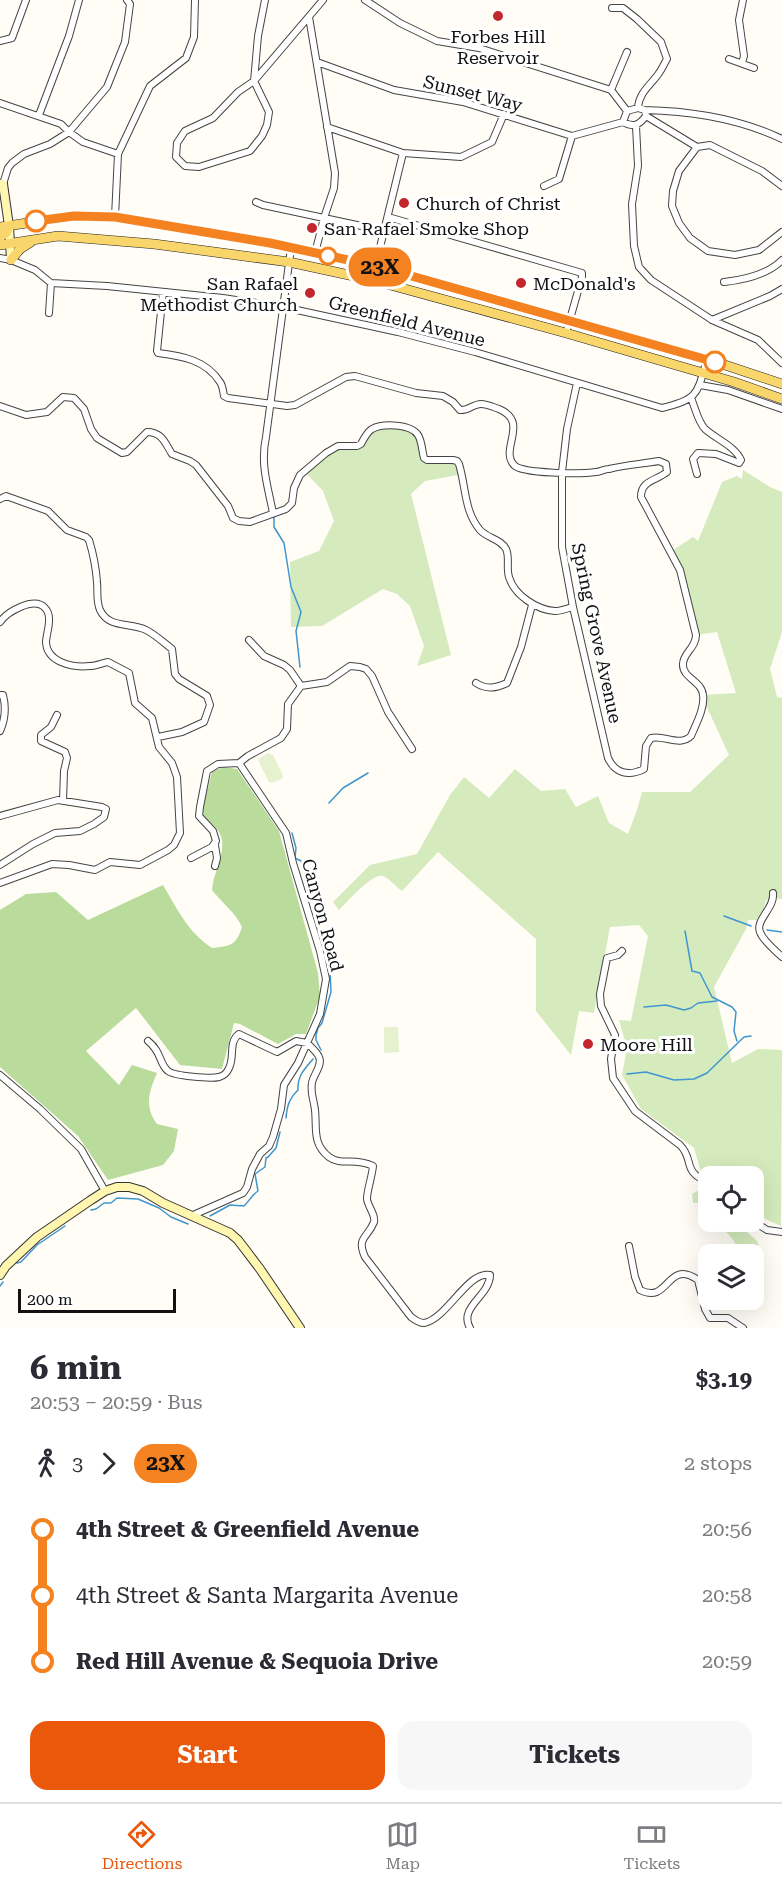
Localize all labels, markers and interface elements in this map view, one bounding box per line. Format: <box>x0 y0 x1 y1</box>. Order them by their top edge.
marker: Forbes Hill Reservoir <box>491 9 505 23</box>
place label: Forbes Hill Reservoir <box>451 26 546 68</box>
street label: Sunset Way <box>421 71 525 116</box>
place label: Church of Christ <box>416 193 561 214</box>
marker: Church of Christ <box>397 196 411 210</box>
unlabelled marker <box>25 210 47 232</box>
place label: San Rafael Smoke Shop <box>324 218 529 239</box>
marker: San Rafael Smoke Shop <box>305 221 319 235</box>
unlabelled marker <box>319 247 337 265</box>
line badge: 23X <box>346 248 415 286</box>
text: 23X <box>361 255 399 279</box>
place label: San Rafael Methodist Church <box>140 273 298 315</box>
place label: McDonald's <box>533 273 636 294</box>
marker: McDonald's <box>514 276 528 290</box>
marker: San Rafael Methodist Church <box>303 286 317 300</box>
street label: Greenfield Avenue <box>326 291 488 351</box>
unlabelled marker <box>704 351 726 373</box>
street label: Spring Grove Avenue <box>568 541 626 725</box>
street label: Canyon Road <box>298 856 348 974</box>
place label: Moore Hill <box>600 1034 693 1055</box>
marker: Moore Hill <box>581 1037 595 1051</box>
map controls <box>698 1166 764 1310</box>
button: locate <box>698 1166 764 1232</box>
button: layers <box>698 1244 764 1310</box>
scale bar <box>18 1286 176 1314</box>
text: 200 m <box>27 1290 73 1309</box>
text: 6 min <box>30 1348 122 1387</box>
text: $3.19 <box>696 1367 752 1392</box>
text: 20:53 – 20:59 · Bus <box>30 1390 202 1414</box>
icon: walk <box>30 1447 63 1480</box>
icon: forward <box>92 1447 125 1480</box>
text: 3 <box>72 1451 83 1475</box>
text: 23X <box>146 1451 185 1475</box>
text: 2 stops <box>684 1451 752 1475</box>
text: 4th Street & Greenfield Avenue <box>76 1517 419 1542</box>
text: 20:56 <box>702 1517 752 1541</box>
text: 4th Street & Santa Margarita Avenue <box>76 1583 458 1608</box>
text: 20:58 <box>702 1583 752 1607</box>
text: Red Hill Avenue & Sequoia Drive <box>76 1649 438 1674</box>
text: 20:59 <box>702 1649 752 1673</box>
button: Start <box>30 1721 385 1790</box>
button: Tickets <box>397 1721 752 1790</box>
tab: Directions <box>102 1818 182 1873</box>
tab: Map <box>386 1818 420 1873</box>
tab: Tickets <box>623 1818 680 1873</box>

